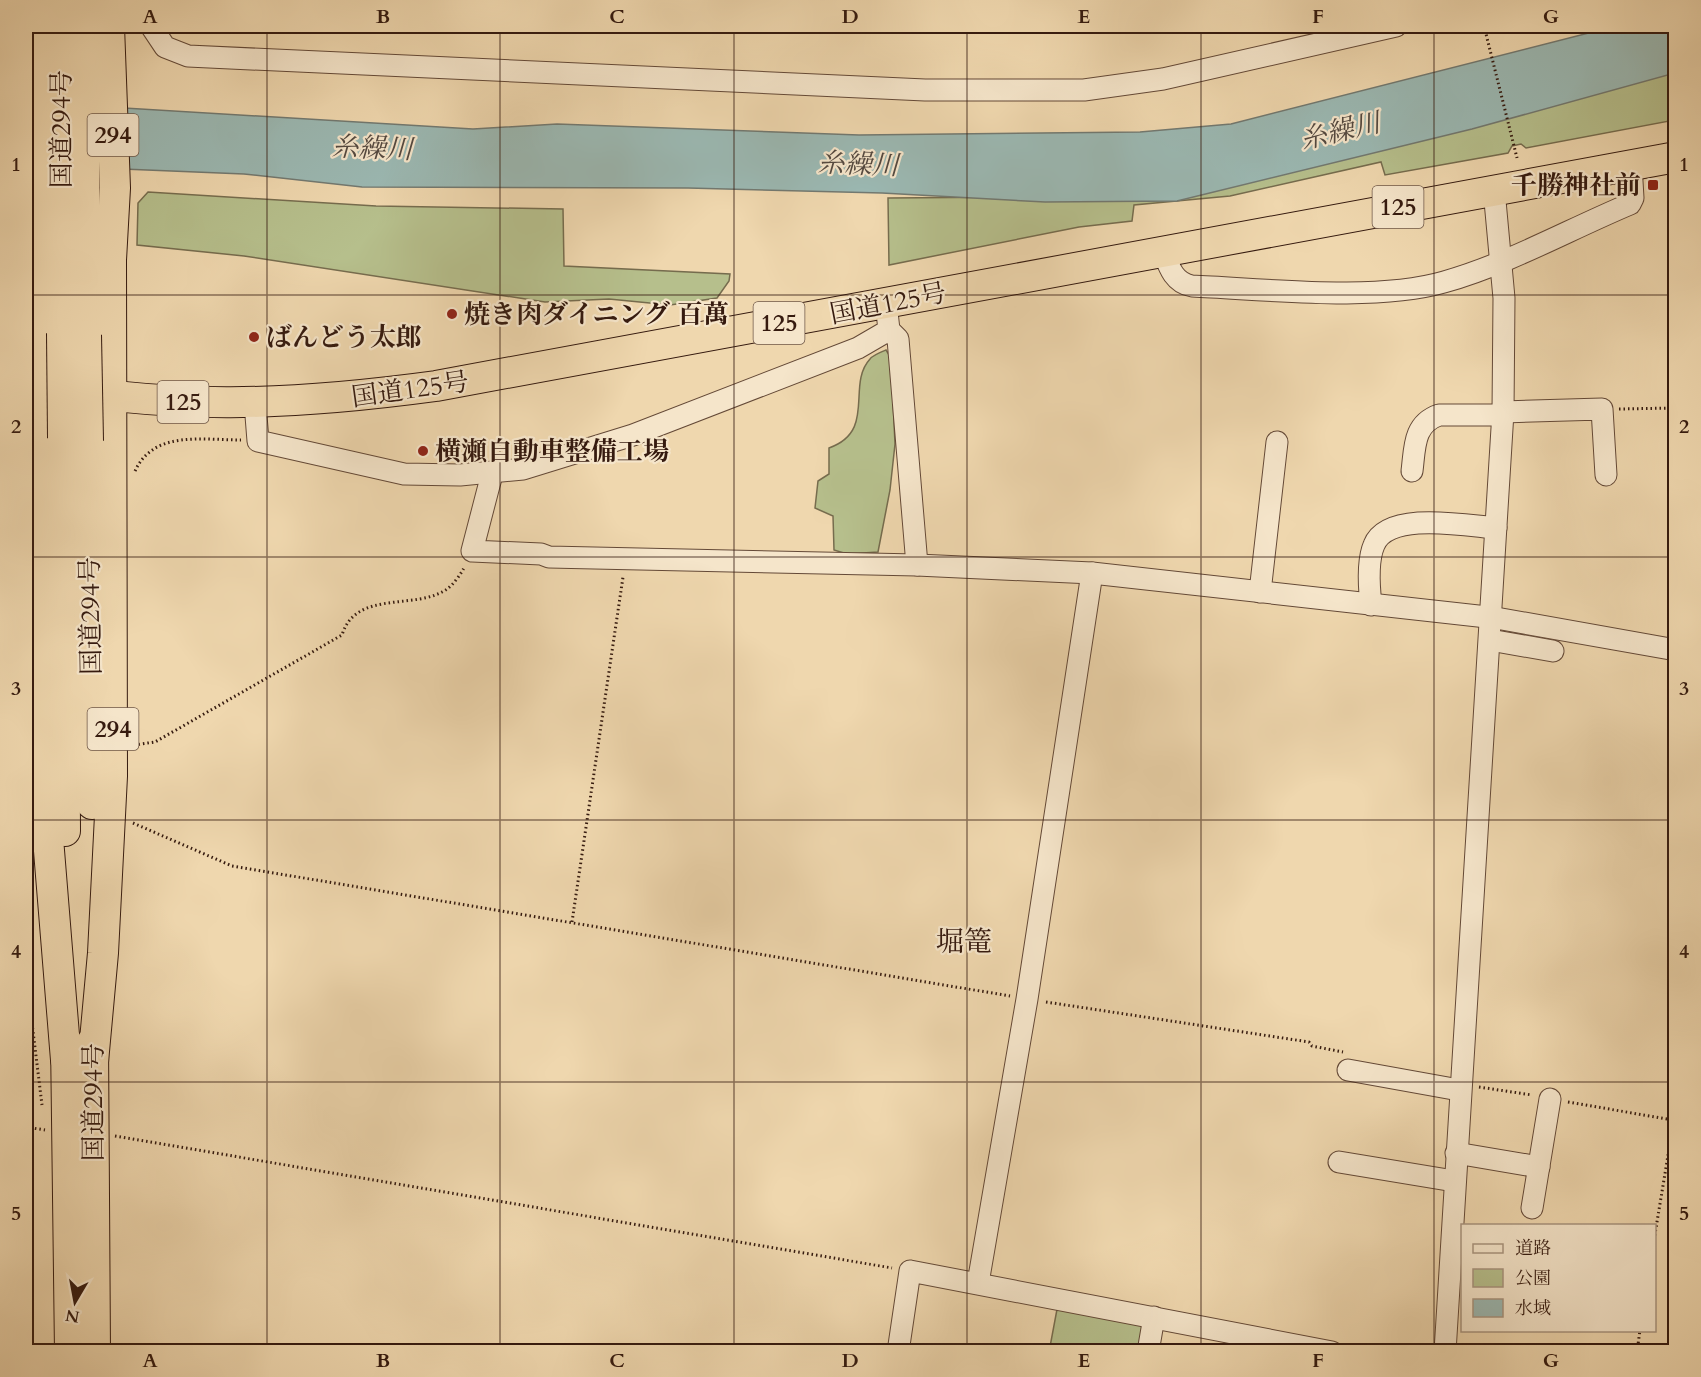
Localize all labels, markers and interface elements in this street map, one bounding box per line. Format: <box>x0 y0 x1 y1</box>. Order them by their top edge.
text: A <box>142 3 158 30</box>
text: B <box>376 3 390 30</box>
text: C <box>609 3 625 30</box>
text: D <box>841 3 859 30</box>
text: E <box>1078 3 1090 30</box>
text: F <box>1312 3 1324 30</box>
text: G <box>1543 3 1559 30</box>
street label: 国道294号 <box>44 70 79 188</box>
water label: 糸繰川 <box>1296 104 1387 159</box>
road number: 294 <box>88 114 138 156</box>
water label: 糸繰川 <box>331 129 416 169</box>
water label: 糸繰川 <box>817 145 902 185</box>
text: 1 <box>11 151 21 178</box>
text: 1 <box>1679 151 1689 178</box>
place label: 千勝神社前 <box>1511 168 1641 203</box>
marker: 千勝神社前 <box>1646 178 1660 192</box>
road number: 125 <box>1372 186 1424 228</box>
street label: 国道125号 <box>827 275 949 332</box>
place label: 焼き肉ダイニング 百萬 <box>464 297 729 332</box>
road number: 125 <box>754 302 804 344</box>
marker: 焼き肉ダイニング 百萬 <box>445 307 459 321</box>
place label: ばんどう太郎 <box>266 320 422 355</box>
marker: ばんどう太郎 <box>247 330 261 344</box>
street label: 国道125号 <box>349 364 471 415</box>
road number: 125 <box>158 381 208 423</box>
text: 2 <box>11 413 21 440</box>
text: 2 <box>1679 413 1689 440</box>
place label: 横瀬自動車整備工場 <box>435 434 669 469</box>
marker: 横瀬自動車整備工場 <box>416 444 430 458</box>
street label: 国道294号 <box>72 557 109 675</box>
text: 3 <box>11 675 21 702</box>
text: 3 <box>1679 675 1689 702</box>
road number: 294 <box>88 708 138 750</box>
district label: 堀篭 <box>936 923 992 961</box>
text: 4 <box>11 938 21 965</box>
text: 4 <box>1679 938 1689 965</box>
street label: 国道294号 <box>76 1043 111 1161</box>
text: 5 <box>11 1200 21 1227</box>
text: 5 <box>1679 1200 1689 1227</box>
legend <box>1461 1224 1656 1332</box>
text: 道路 <box>1515 1236 1551 1261</box>
text: 公園 <box>1515 1266 1551 1291</box>
north arrow <box>45 1272 105 1332</box>
text: 水域 <box>1515 1296 1551 1321</box>
text: N <box>64 1304 81 1328</box>
text: A <box>142 1347 158 1374</box>
text: B <box>376 1347 390 1374</box>
text: C <box>609 1347 625 1374</box>
text: D <box>841 1347 859 1374</box>
text: E <box>1078 1347 1090 1374</box>
text: F <box>1312 1347 1324 1374</box>
text: G <box>1543 1347 1559 1374</box>

